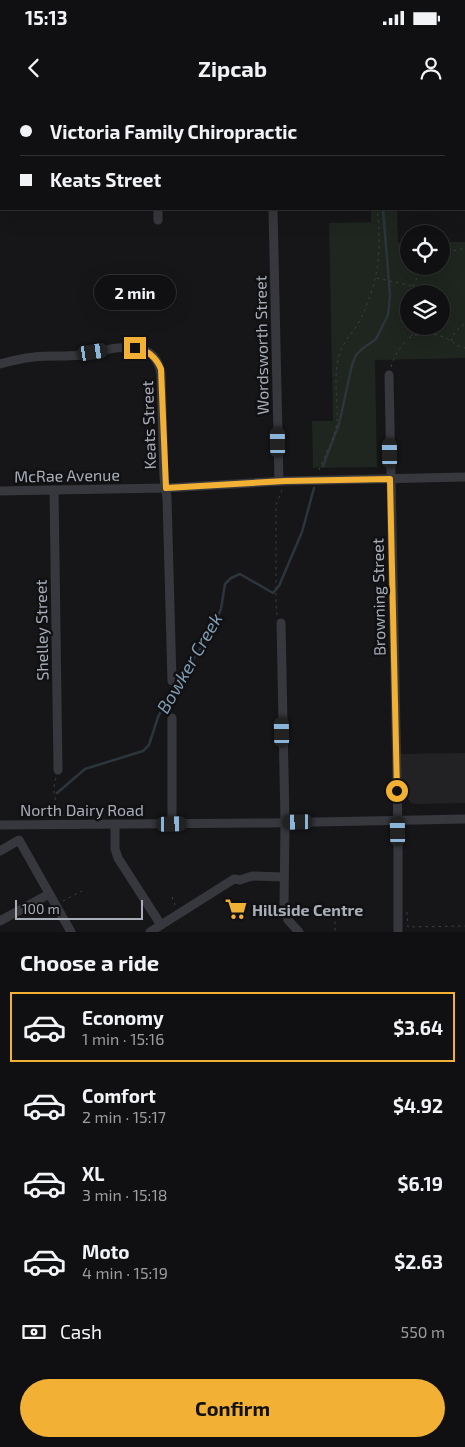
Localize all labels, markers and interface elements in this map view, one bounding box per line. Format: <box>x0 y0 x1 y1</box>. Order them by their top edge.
text: 15:13 <box>25 6 68 29</box>
icon: back <box>20 54 48 82</box>
icon: person <box>417 54 445 82</box>
text: Zipcab <box>198 55 267 81</box>
text: Victoria Family Chiropractic <box>50 120 297 143</box>
text: Keats Street <box>50 168 161 191</box>
map controls <box>400 225 450 335</box>
button: locate <box>400 225 450 275</box>
street label: Wordsworth Street <box>250 275 272 415</box>
callout: 2 min <box>94 276 176 310</box>
text: 2 min <box>115 283 155 302</box>
button: layers <box>400 285 450 335</box>
route end <box>124 337 146 359</box>
car <box>77 342 108 362</box>
street label: Keats Street <box>137 380 159 470</box>
car <box>270 427 285 457</box>
car <box>382 438 397 468</box>
street label: McRae Avenue <box>14 465 120 485</box>
street label: Browning Street <box>367 538 389 656</box>
street label: Shelley Street <box>31 579 51 681</box>
water label: Bowker Creek <box>151 609 227 717</box>
car <box>274 717 289 747</box>
route start <box>386 780 408 802</box>
street label: North Dairy Road <box>20 800 144 819</box>
car <box>282 814 313 830</box>
car <box>156 816 187 832</box>
car <box>390 816 405 846</box>
supermarket icon: Hillside Centre <box>223 896 249 922</box>
scale bar <box>15 897 142 920</box>
text: 100 m <box>22 900 60 917</box>
place label: Hillside Centre <box>252 900 363 919</box>
text: Choose a ride <box>20 949 159 975</box>
icon: car <box>22 1005 67 1050</box>
text: Economy <box>82 1006 164 1029</box>
text: $3.64 <box>393 1016 443 1039</box>
text: 1 min · 15:16 <box>82 1029 164 1048</box>
icon: car <box>22 1083 67 1128</box>
text: Comfort <box>82 1084 156 1107</box>
text: $4.92 <box>393 1094 443 1117</box>
text: 2 min · 15:17 <box>82 1107 166 1126</box>
icon: car <box>22 1161 67 1206</box>
text: XL <box>82 1162 104 1185</box>
text: $6.19 <box>398 1172 443 1195</box>
text: 3 min · 15:18 <box>82 1185 167 1204</box>
icon: car <box>22 1239 67 1284</box>
text: Moto <box>82 1240 130 1263</box>
text: $2.63 <box>394 1250 443 1273</box>
text: 4 min · 15:19 <box>82 1263 168 1282</box>
icon: cash <box>20 1318 48 1346</box>
text: Cash <box>60 1320 102 1343</box>
text: 550 m <box>401 1322 445 1341</box>
button: Confirm <box>20 1379 445 1437</box>

